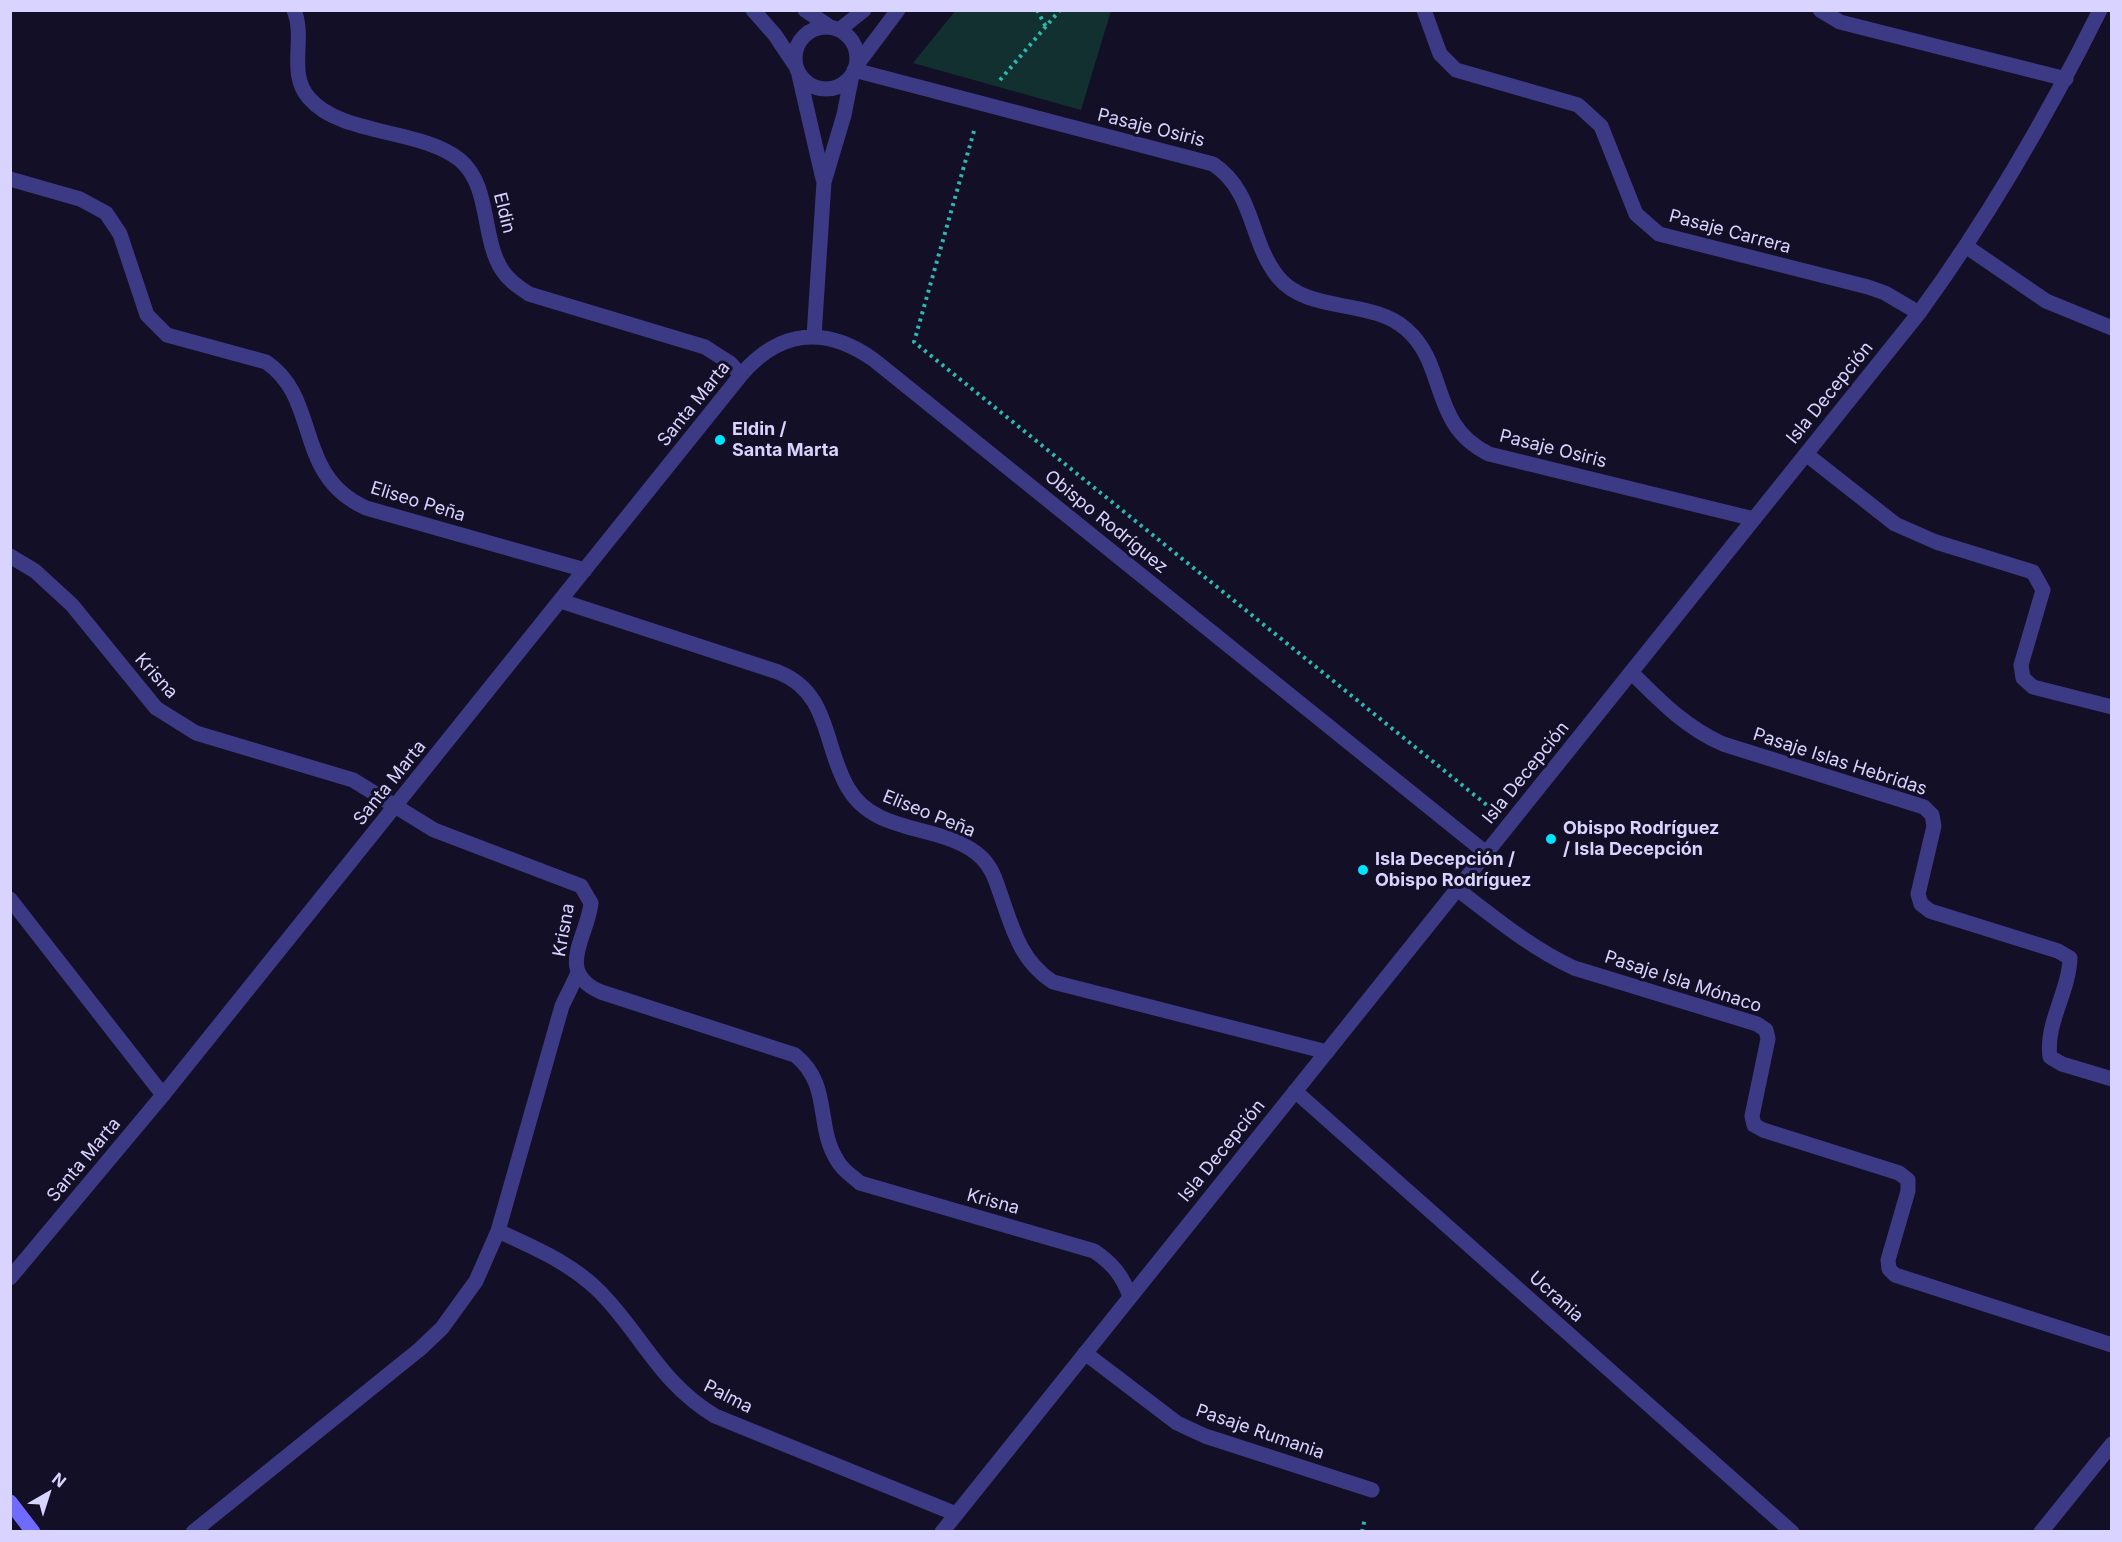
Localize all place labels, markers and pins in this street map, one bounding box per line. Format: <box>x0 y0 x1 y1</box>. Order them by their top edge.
place label: Eldin / Santa Marta <box>732 419 839 462</box>
marker: Eldin / Santa Marta <box>713 433 727 447</box>
place label: Obispo Rodríguez / Isla Decepción <box>1563 818 1719 860</box>
marker: Obispo Rodríguez / Isla Decepción <box>1544 832 1558 846</box>
place label: Isla Decepción / Obispo Rodríguez <box>1375 849 1531 892</box>
marker: Isla Decepción / Obispo Rodríguez <box>1356 863 1370 877</box>

